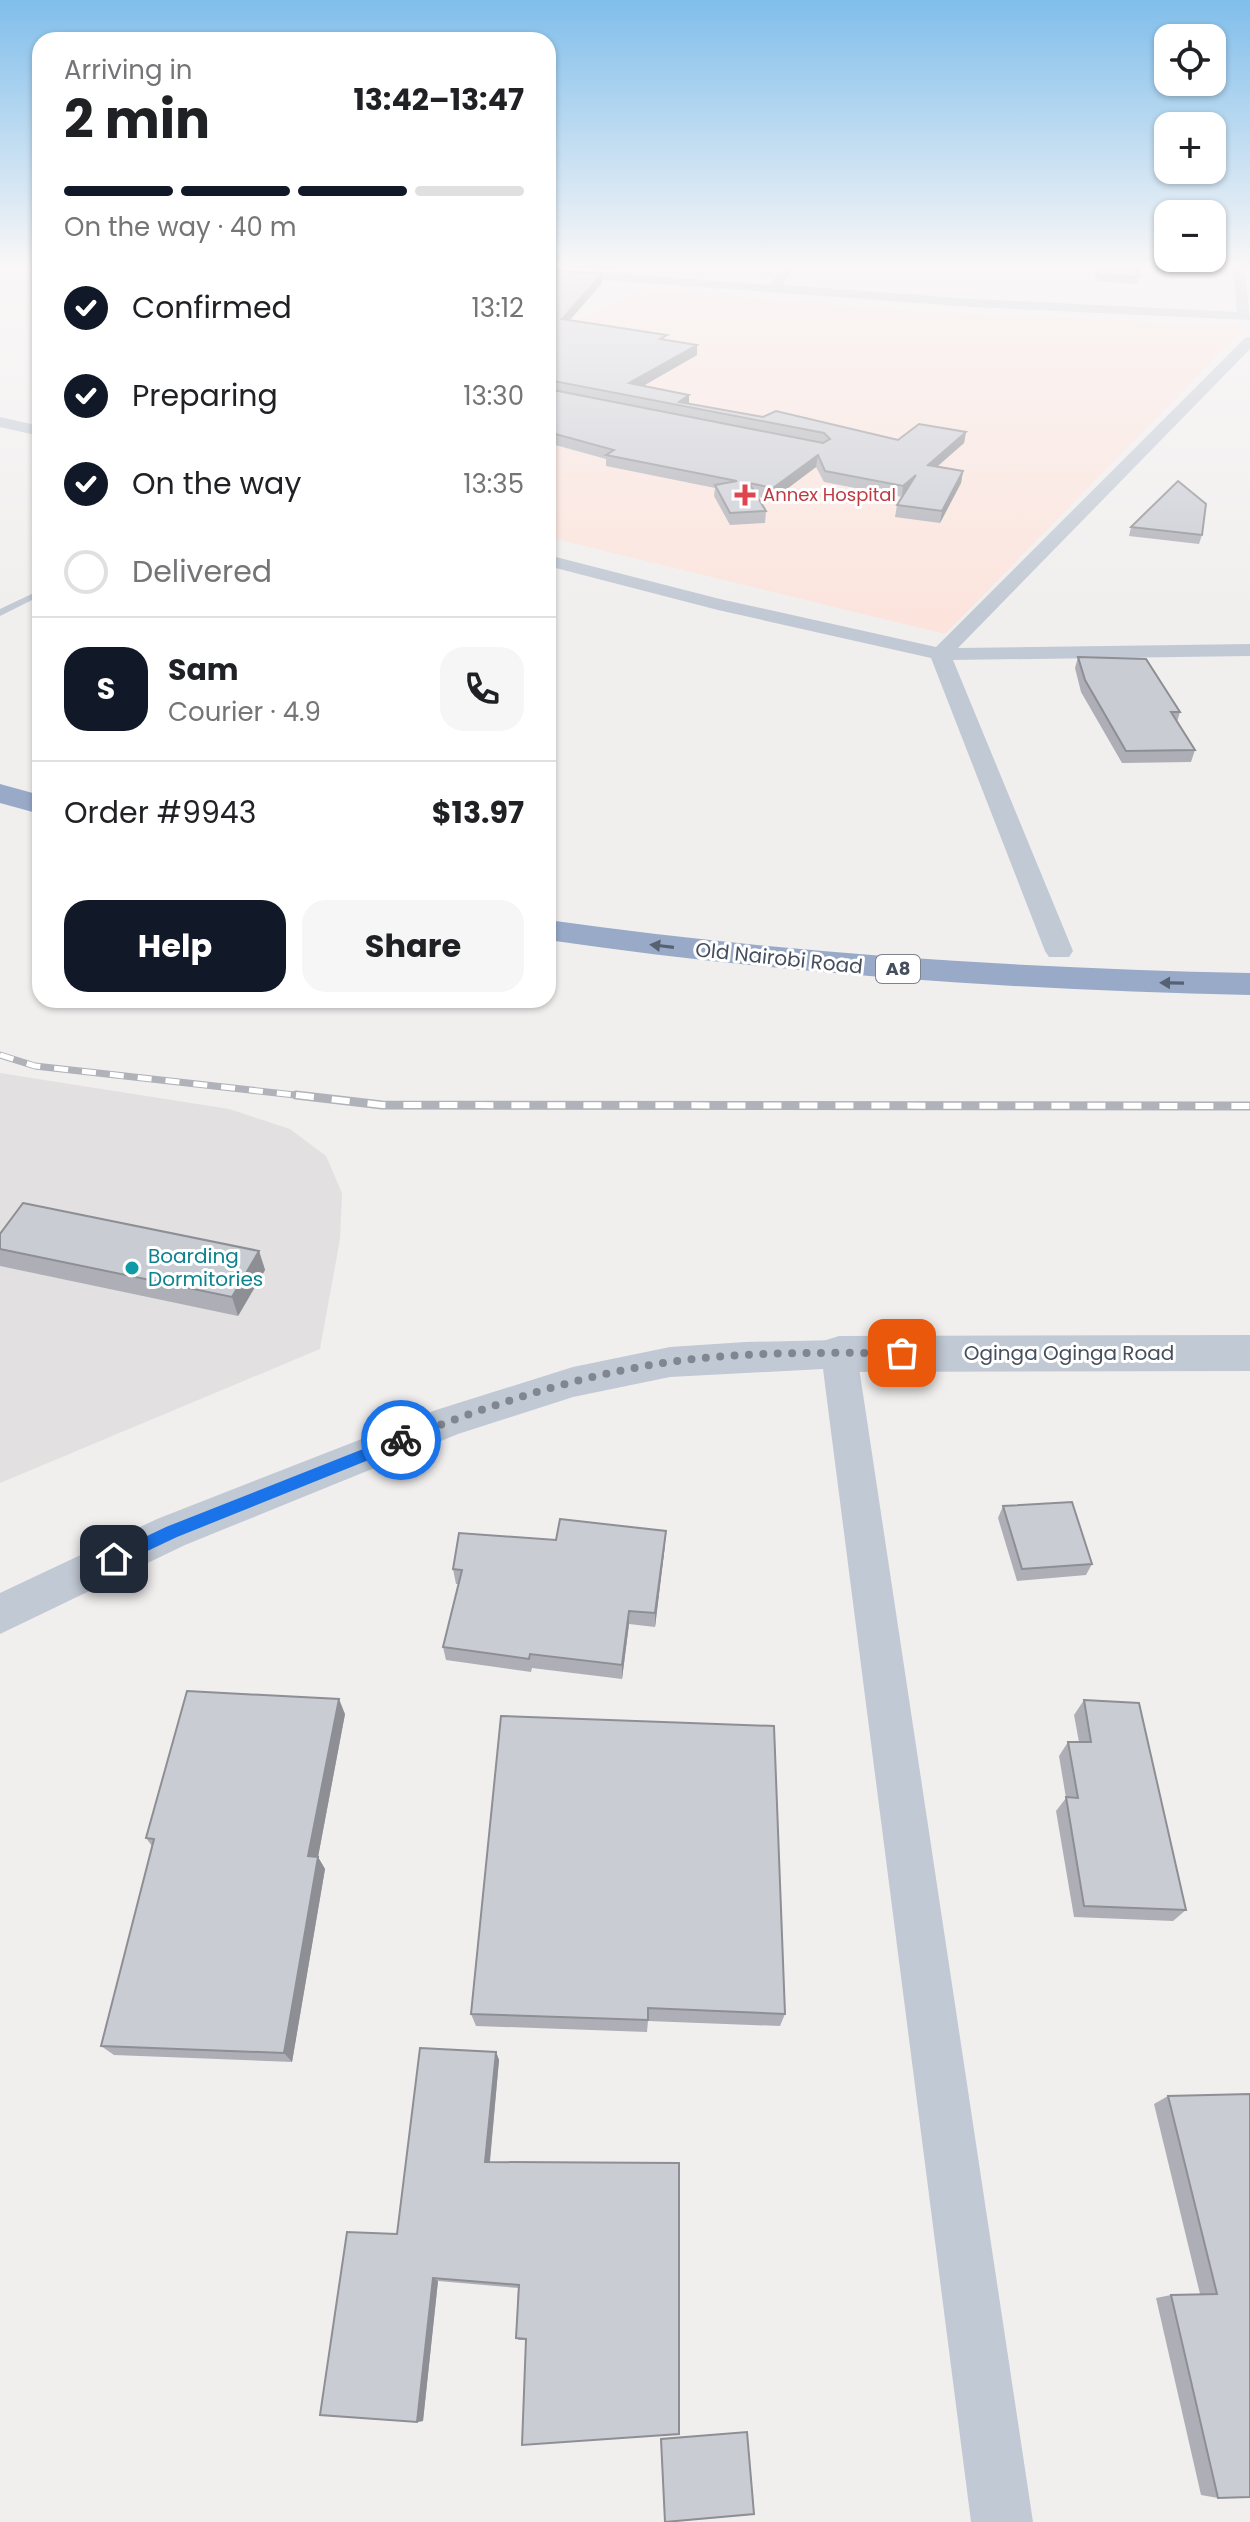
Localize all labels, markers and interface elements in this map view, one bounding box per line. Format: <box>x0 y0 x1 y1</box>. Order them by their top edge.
map controls <box>1154 24 1226 272</box>
button: locate <box>1154 24 1226 96</box>
text: Arriving in <box>64 52 193 88</box>
text: 13:42–13:47 <box>353 78 524 121</box>
text: 2 min <box>64 83 210 156</box>
button: + <box>1154 112 1226 184</box>
button: − <box>1154 200 1226 272</box>
text: On the way · 40 m <box>64 209 297 245</box>
icon: check <box>64 286 108 330</box>
text: Confirmed <box>132 286 292 329</box>
text: 13:12 <box>472 290 524 326</box>
icon: check <box>64 374 108 418</box>
text: Preparing <box>132 374 278 417</box>
text: 13:30 <box>463 378 524 414</box>
icon: check <box>64 462 108 506</box>
text: On the way <box>132 462 301 505</box>
text: 13:35 <box>463 466 524 502</box>
place label: Annex Hospital <box>763 482 896 507</box>
marker: Annex Hospital <box>734 484 756 506</box>
text: Delivered <box>132 550 272 593</box>
button: phone <box>440 647 524 731</box>
text: Sam <box>168 648 239 691</box>
text: S <box>97 667 115 710</box>
text: Courier · 4.9 <box>168 694 321 730</box>
text: Order #9943 <box>64 791 256 834</box>
text: $13.97 <box>432 791 524 834</box>
button: Help <box>64 900 286 992</box>
button: Share <box>302 900 524 992</box>
street label: Old Nairobi Road <box>694 935 864 981</box>
one-way arrow <box>649 939 674 952</box>
road number: A8 <box>876 955 920 983</box>
one-way arrow <box>1159 977 1184 989</box>
place label: Boarding Dormitories <box>148 1242 263 1293</box>
marker: Boarding Dormitories <box>123 1259 141 1277</box>
pin <box>868 1319 936 1387</box>
icon: bag <box>880 1331 924 1375</box>
street label: Oginga Oginga Road <box>964 1339 1174 1367</box>
courier <box>361 1400 441 1480</box>
icon: bike <box>379 1418 423 1462</box>
pin <box>80 1525 148 1593</box>
icon: home <box>92 1537 136 1581</box>

